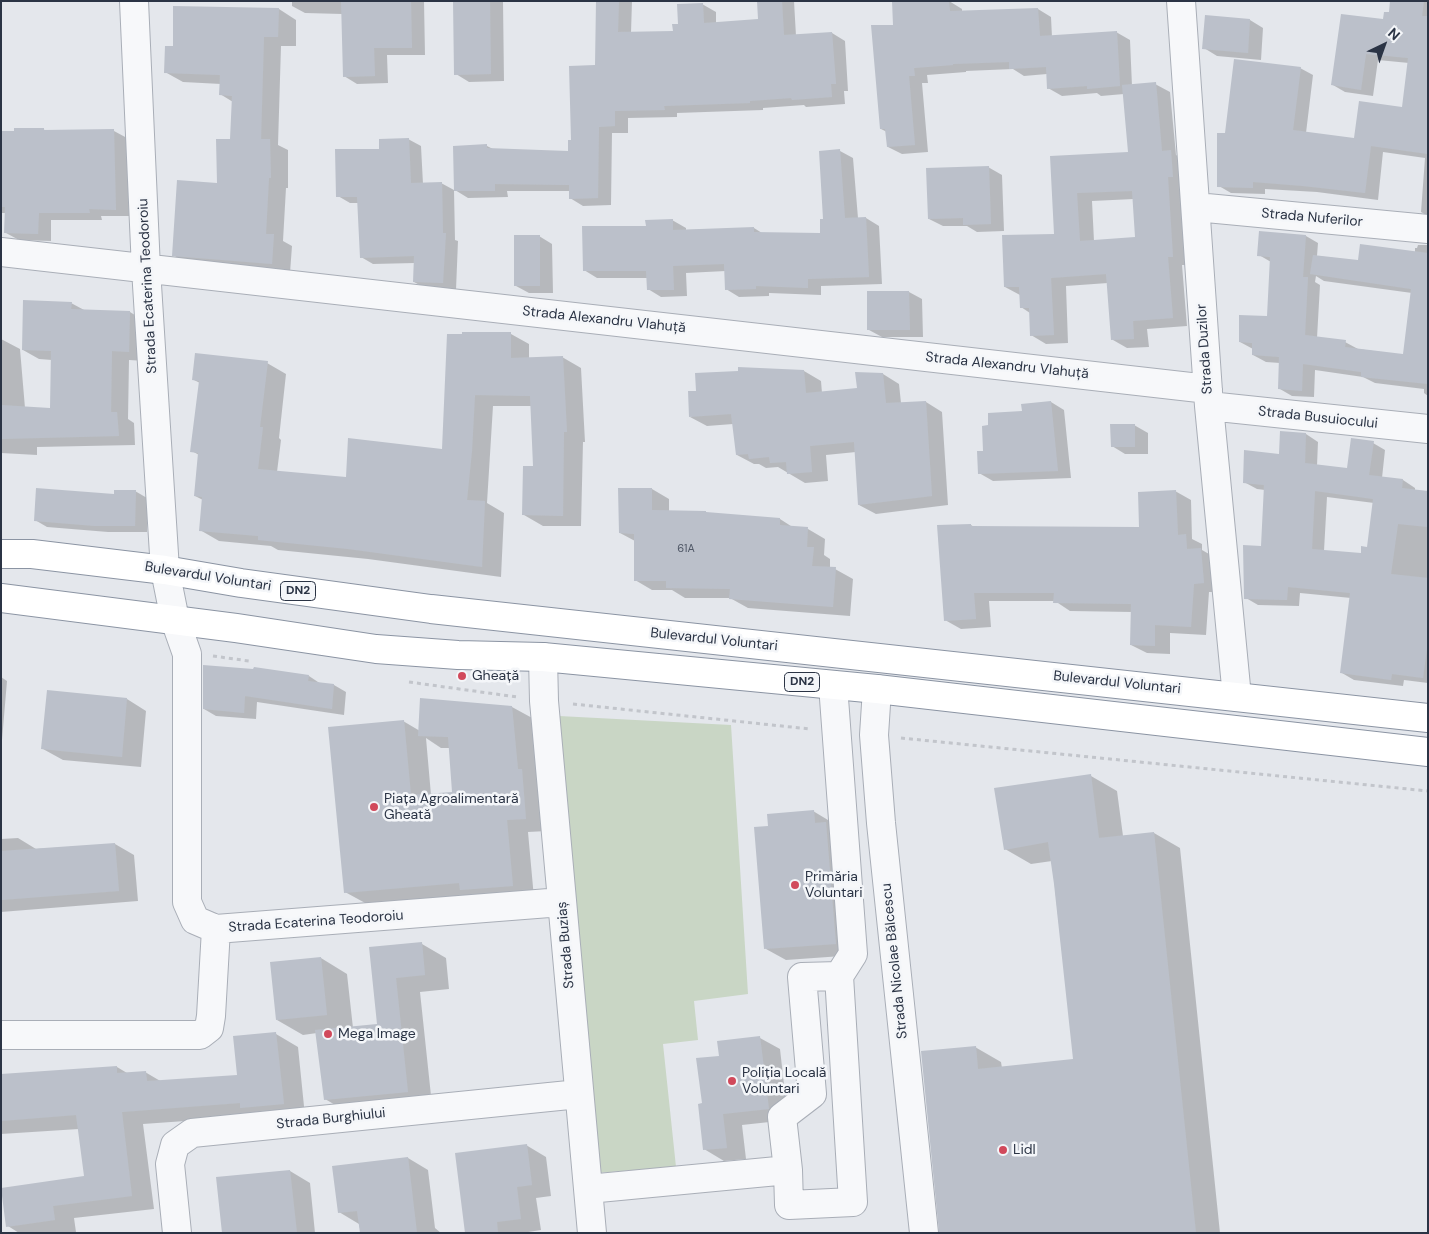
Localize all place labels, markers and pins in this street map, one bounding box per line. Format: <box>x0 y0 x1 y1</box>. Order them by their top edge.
place label: Gheață <box>472 668 519 684</box>
marker: Gheață <box>456 670 468 682</box>
place label: Piața Agroalimentară Gheată <box>384 791 519 824</box>
marker: Piața Agroalimentară Gheată <box>368 801 380 813</box>
place label: Primăria Voluntari <box>805 869 863 902</box>
marker: Primăria Voluntari <box>789 879 801 891</box>
place label: Mega Image <box>338 1026 416 1042</box>
marker: Mega Image <box>322 1028 334 1040</box>
place label: Poliția Locală Voluntari <box>742 1065 826 1098</box>
marker: Poliția Locală Voluntari <box>726 1075 738 1087</box>
place label: Lidl <box>1013 1142 1036 1158</box>
marker: Lidl <box>997 1144 1009 1156</box>

